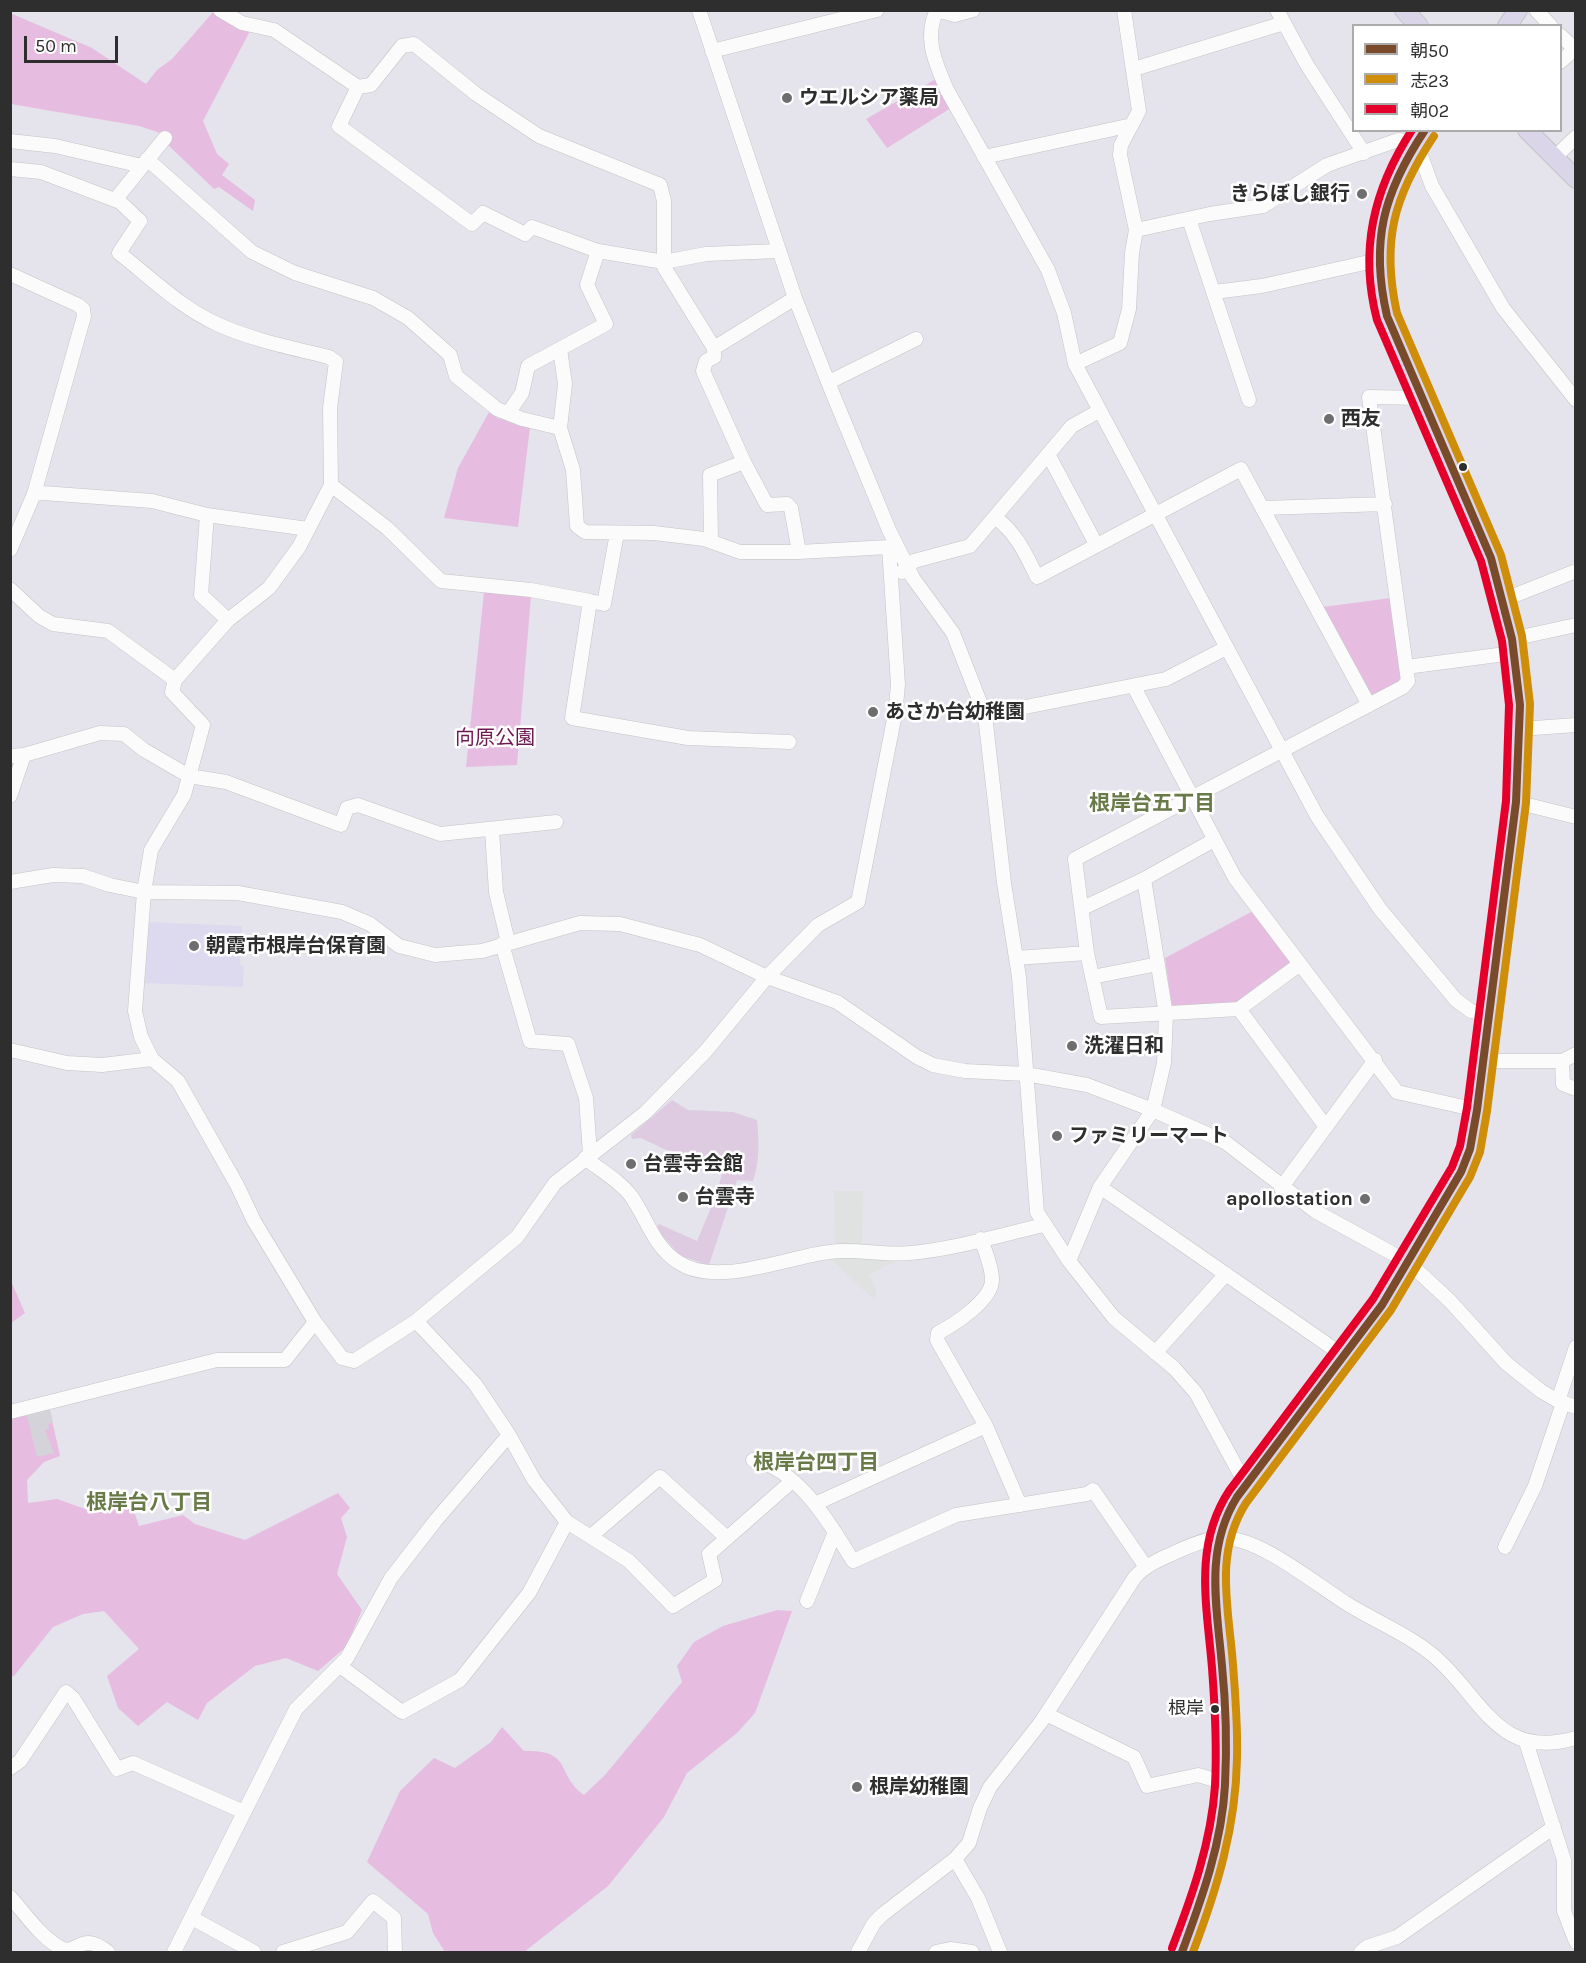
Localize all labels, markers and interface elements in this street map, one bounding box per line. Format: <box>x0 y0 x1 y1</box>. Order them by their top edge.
scale bar <box>27 24 122 62</box>
legend <box>1352 24 1562 132</box>
text: 50 m <box>35 35 77 57</box>
text: 朝50 <box>1410 40 1449 62</box>
text: 志23 <box>1410 70 1449 92</box>
place label: ウエルシア薬局 <box>799 86 939 110</box>
marker: ウエルシア薬局 <box>780 91 794 105</box>
text: 朝02 <box>1410 100 1449 122</box>
place label: きらぼし銀行 <box>1230 182 1350 206</box>
marker: きらぼし銀行 <box>1355 187 1369 201</box>
place label: 西友 <box>1341 407 1381 431</box>
marker: 西友 <box>1322 412 1336 426</box>
unlabelled marker <box>1457 461 1469 473</box>
place label: あさか台幼稚園 <box>885 700 1025 724</box>
marker: あさか台幼稚園 <box>866 705 880 719</box>
park label: 向原公園 <box>455 726 535 750</box>
district label: 根岸台五丁目 <box>1089 791 1215 817</box>
place label: 朝霞市根岸台保育園 <box>206 934 386 958</box>
marker: 朝霞市根岸台保育園 <box>187 939 201 953</box>
place label: 洗濯日和 <box>1084 1034 1164 1058</box>
marker: 洗濯日和 <box>1065 1039 1079 1053</box>
place label: ファミリーマート <box>1069 1124 1229 1148</box>
marker: ファミリーマート <box>1050 1129 1064 1143</box>
place label: 台雲寺会館 <box>643 1152 743 1176</box>
marker: 台雲寺会館 <box>624 1157 638 1171</box>
place label: 台雲寺 <box>695 1185 755 1209</box>
place label: apollostation <box>1226 1187 1353 1211</box>
marker: 台雲寺 <box>676 1190 690 1204</box>
marker: apollostation <box>1358 1192 1372 1206</box>
district label: 根岸台四丁目 <box>753 1450 879 1476</box>
district label: 根岸台八丁目 <box>86 1490 212 1516</box>
place label: 根岸 <box>1168 1698 1204 1720</box>
marker: 根岸 <box>1209 1703 1221 1715</box>
place label: 根岸幼稚園 <box>869 1775 969 1799</box>
marker: 根岸幼稚園 <box>850 1780 864 1794</box>

